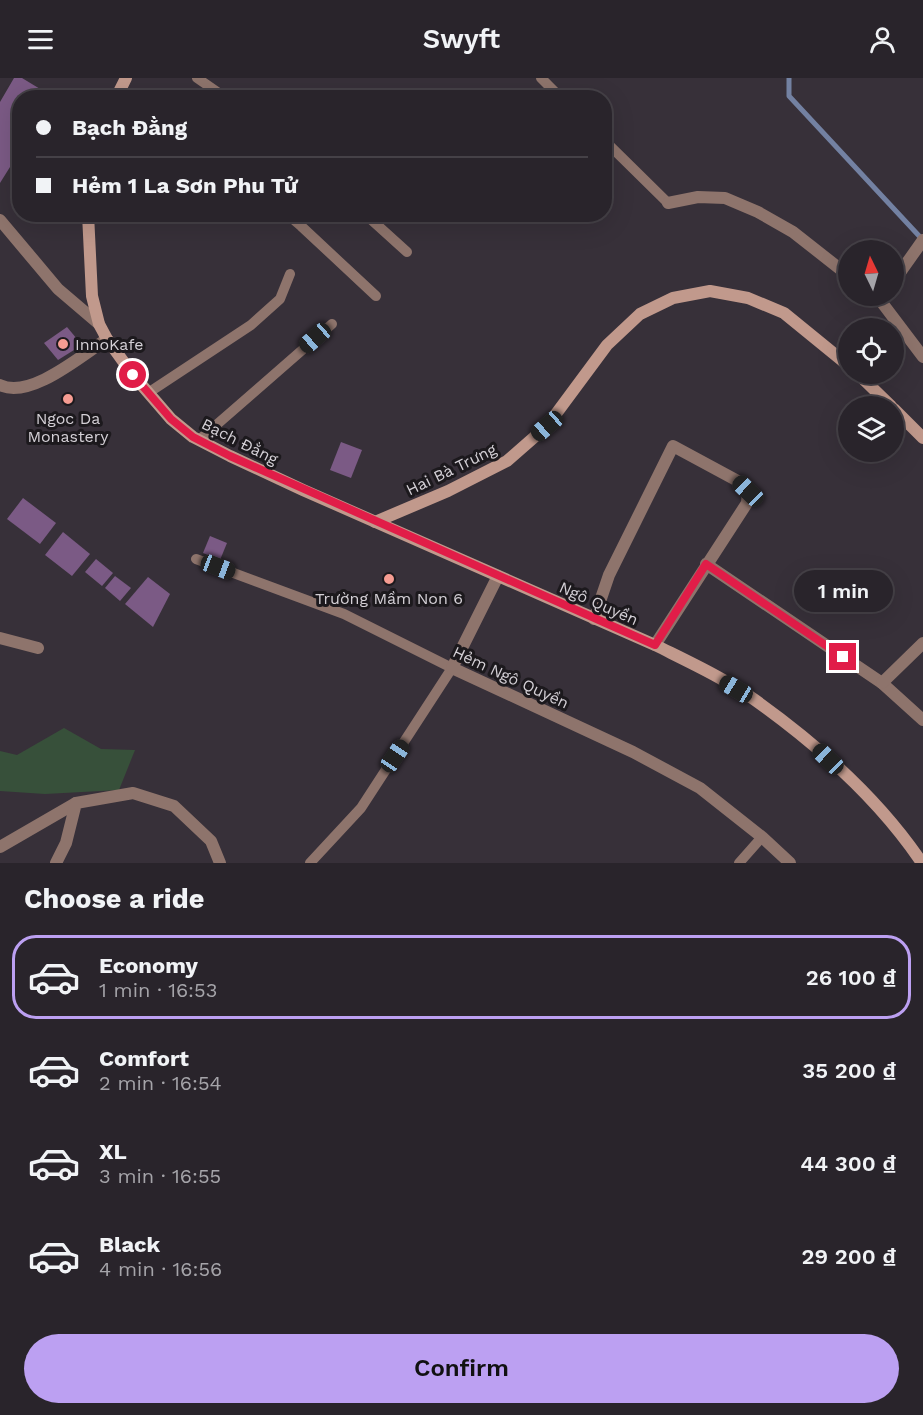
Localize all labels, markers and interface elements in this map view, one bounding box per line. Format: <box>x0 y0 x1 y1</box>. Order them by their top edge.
icon: menu <box>24 23 57 56</box>
text: Swyft <box>423 23 500 55</box>
icon: person <box>866 23 899 56</box>
text: Bạch Đằng <box>72 115 187 140</box>
text: Hẻm 1 La Sơn Phu Tử <box>72 173 298 198</box>
north arrow <box>838 240 904 306</box>
map controls <box>838 240 904 462</box>
button: locate <box>838 318 904 384</box>
car <box>296 319 334 357</box>
place label: InnoKafe <box>75 335 143 354</box>
marker: InnoKafe <box>56 337 70 351</box>
route start <box>119 361 146 388</box>
marker: Ngoc Da Monastery <box>61 392 75 406</box>
button: layers <box>838 396 904 462</box>
car <box>528 407 566 445</box>
place label: Ngoc Da Monastery <box>27 409 109 446</box>
street label: Bạch Đằng <box>198 414 282 469</box>
street label: Hai Bà Trưng <box>403 439 500 499</box>
car <box>729 472 767 510</box>
car <box>198 552 238 582</box>
callout: 1 min <box>794 570 892 612</box>
marker: Trường Mầm Non 6 <box>382 572 396 586</box>
street label: Ngô Quyền <box>556 578 641 629</box>
text: 1 min <box>818 579 869 603</box>
place label: Trường Mầm Non 6 <box>315 589 463 608</box>
street label: Hẻm Ngô Quyền <box>450 642 572 713</box>
route end <box>829 643 856 670</box>
car <box>716 672 756 706</box>
car <box>377 736 413 776</box>
car <box>809 740 847 778</box>
text: Choose a ride <box>24 883 204 915</box>
icon: car <box>27 950 81 1004</box>
text: Economy <box>99 953 198 978</box>
text: 26 100 ₫ <box>806 965 896 990</box>
text: 1 min · 16:53 <box>99 978 217 1002</box>
icon: car <box>27 1043 81 1097</box>
text: Comfort <box>99 1046 189 1071</box>
text: 35 200 ₫ <box>802 1058 896 1083</box>
text: 2 min · 16:54 <box>99 1071 222 1095</box>
icon: car <box>27 1136 81 1190</box>
text: XL <box>99 1139 127 1164</box>
text: 44 300 ₫ <box>800 1151 896 1176</box>
text: 3 min · 16:55 <box>99 1164 221 1188</box>
icon: car <box>27 1229 81 1283</box>
text: Black <box>99 1232 160 1257</box>
text: 29 200 ₫ <box>801 1244 896 1269</box>
text: 4 min · 16:56 <box>99 1257 222 1281</box>
button: Confirm <box>24 1334 899 1403</box>

